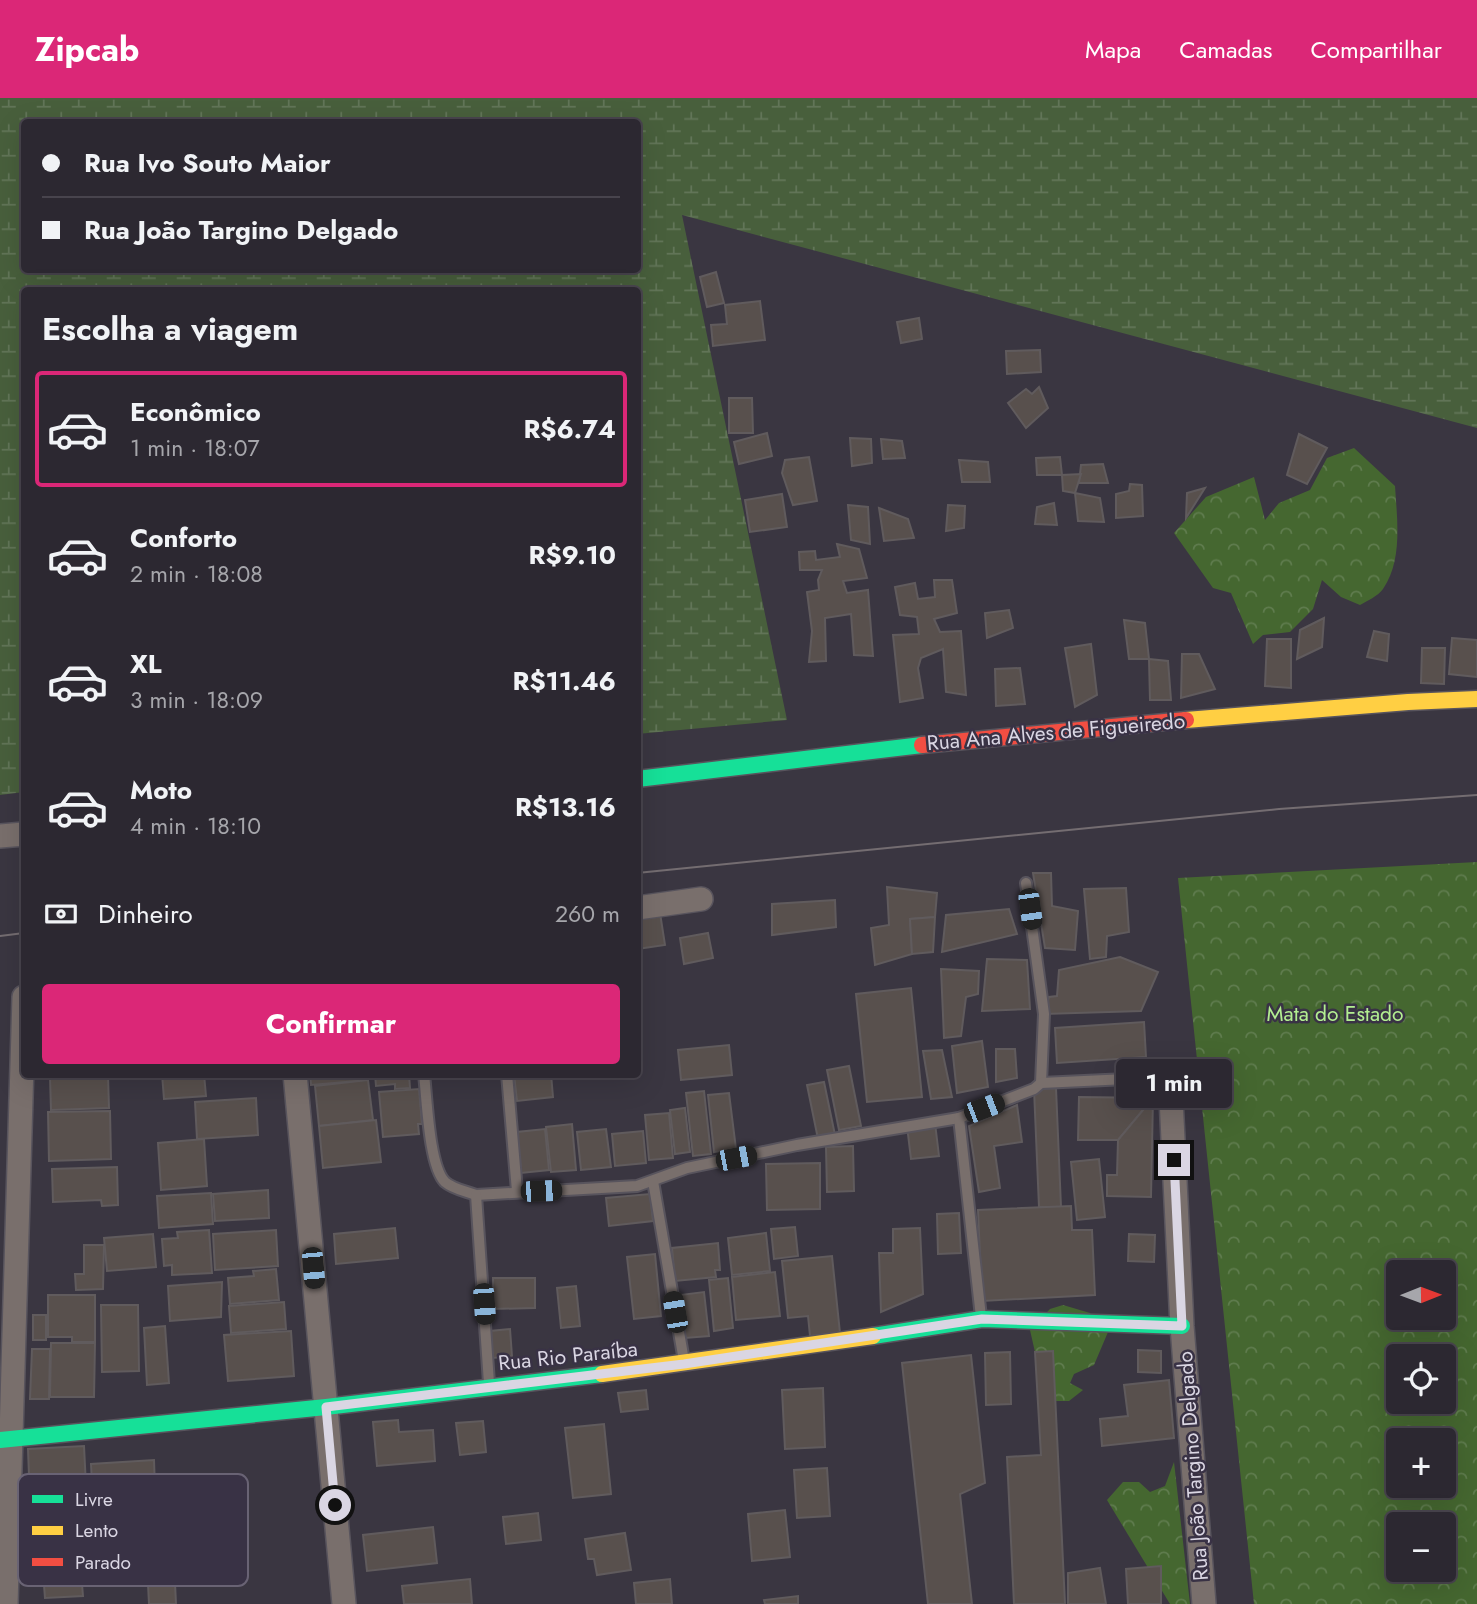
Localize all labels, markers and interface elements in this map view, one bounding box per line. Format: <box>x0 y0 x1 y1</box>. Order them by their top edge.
text: Zipcab <box>35 26 139 73</box>
text: Mapa <box>1085 32 1141 67</box>
text: Camadas <box>1179 32 1272 67</box>
text: Compartilhar <box>1310 32 1442 67</box>
text: Rua Ivo Souto Maior <box>84 144 331 182</box>
text: Rua João Targino Delgado <box>84 211 398 249</box>
text: Escolha a viagem <box>42 306 298 352</box>
text: Econômico <box>130 393 261 431</box>
icon: car <box>46 398 109 461</box>
text: R$6.74 <box>523 410 616 448</box>
text: 1 min · 18:07 <box>130 431 260 465</box>
text: Conforto <box>130 519 237 557</box>
icon: car <box>46 524 109 587</box>
text: R$9.10 <box>529 536 616 574</box>
text: 2 min · 18:08 <box>130 557 263 591</box>
text: XL <box>130 645 162 683</box>
icon: car <box>46 650 109 713</box>
text: R$11.46 <box>513 662 616 700</box>
text: 3 min · 18:09 <box>130 683 263 717</box>
street label: Rua Ana Alves de Figueiredo <box>926 706 1186 758</box>
text: Moto <box>130 771 192 809</box>
icon: car <box>46 776 109 839</box>
text: R$13.16 <box>515 788 616 826</box>
text: 4 min · 18:10 <box>130 809 261 843</box>
car <box>1017 887 1044 931</box>
icon: cash <box>42 895 80 933</box>
text: Dinheiro <box>98 895 193 933</box>
text: 260 m <box>555 897 620 931</box>
button: Confirmar <box>42 984 620 1064</box>
park label: Mata do Estado <box>1267 999 1403 1029</box>
callout: 1 min <box>1116 1058 1232 1108</box>
text: 1 min <box>1145 1066 1203 1100</box>
car <box>961 1091 1008 1125</box>
car <box>714 1144 759 1172</box>
route end <box>1158 1144 1190 1176</box>
car <box>520 1180 563 1202</box>
car <box>301 1246 326 1290</box>
north arrow <box>1386 1260 1456 1330</box>
map controls <box>1386 1260 1456 1582</box>
car <box>473 1282 496 1326</box>
car <box>662 1289 689 1335</box>
street label: Rua Rio Paraíba <box>497 1334 639 1378</box>
button: locate <box>1386 1344 1456 1414</box>
street label: Rua João Targino Delgado <box>1170 1350 1216 1582</box>
button: + <box>1386 1428 1456 1498</box>
legend <box>18 1474 248 1586</box>
text: Livre <box>75 1486 113 1513</box>
route start <box>319 1489 351 1521</box>
button: − <box>1386 1512 1456 1582</box>
text: Lento <box>75 1517 118 1544</box>
text: Parado <box>75 1549 131 1576</box>

